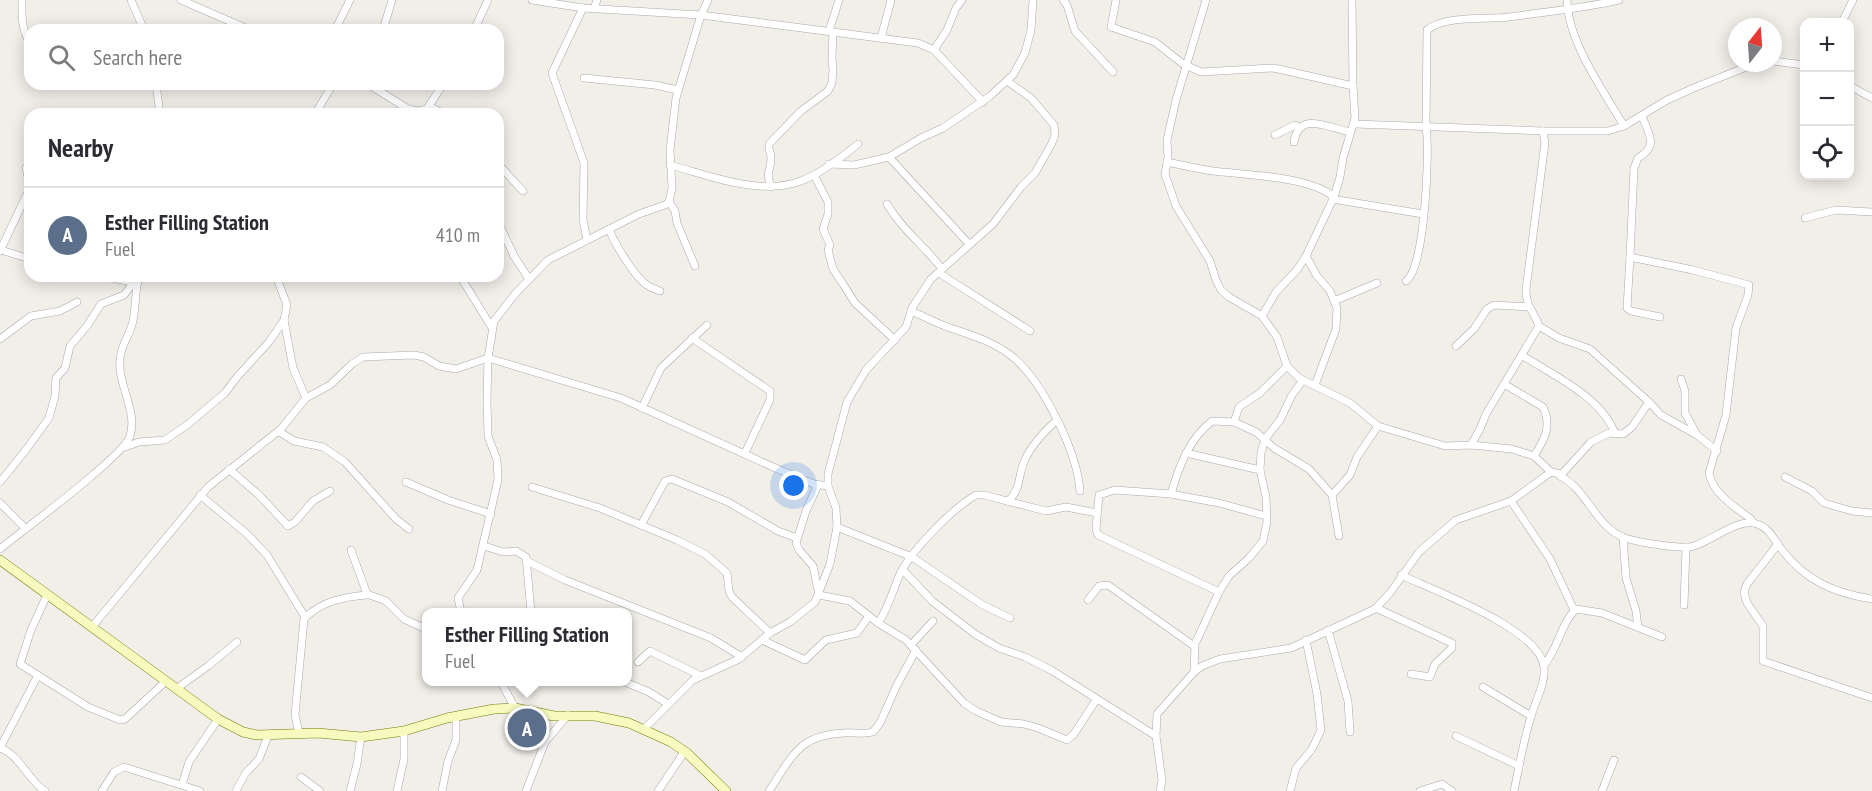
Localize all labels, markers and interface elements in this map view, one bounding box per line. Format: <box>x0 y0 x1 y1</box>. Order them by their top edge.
north arrow <box>1728 18 1782 72</box>
map controls <box>1800 18 1854 180</box>
button: + <box>1800 18 1854 72</box>
search box <box>24 24 504 90</box>
icon: search <box>45 41 78 74</box>
text: Search here <box>93 43 182 71</box>
button: − <box>1800 72 1854 126</box>
button: locate <box>1800 126 1854 180</box>
text: Nearby <box>48 131 113 164</box>
text: Esther Filling Station <box>105 208 269 236</box>
text: A <box>62 222 73 248</box>
text: 410 m <box>436 222 480 248</box>
text: Fuel <box>105 236 135 262</box>
your location <box>779 471 808 500</box>
popup <box>422 608 632 686</box>
text: Esther Filling Station <box>445 620 609 648</box>
text: Fuel <box>445 648 475 674</box>
pin: A <box>508 706 546 750</box>

